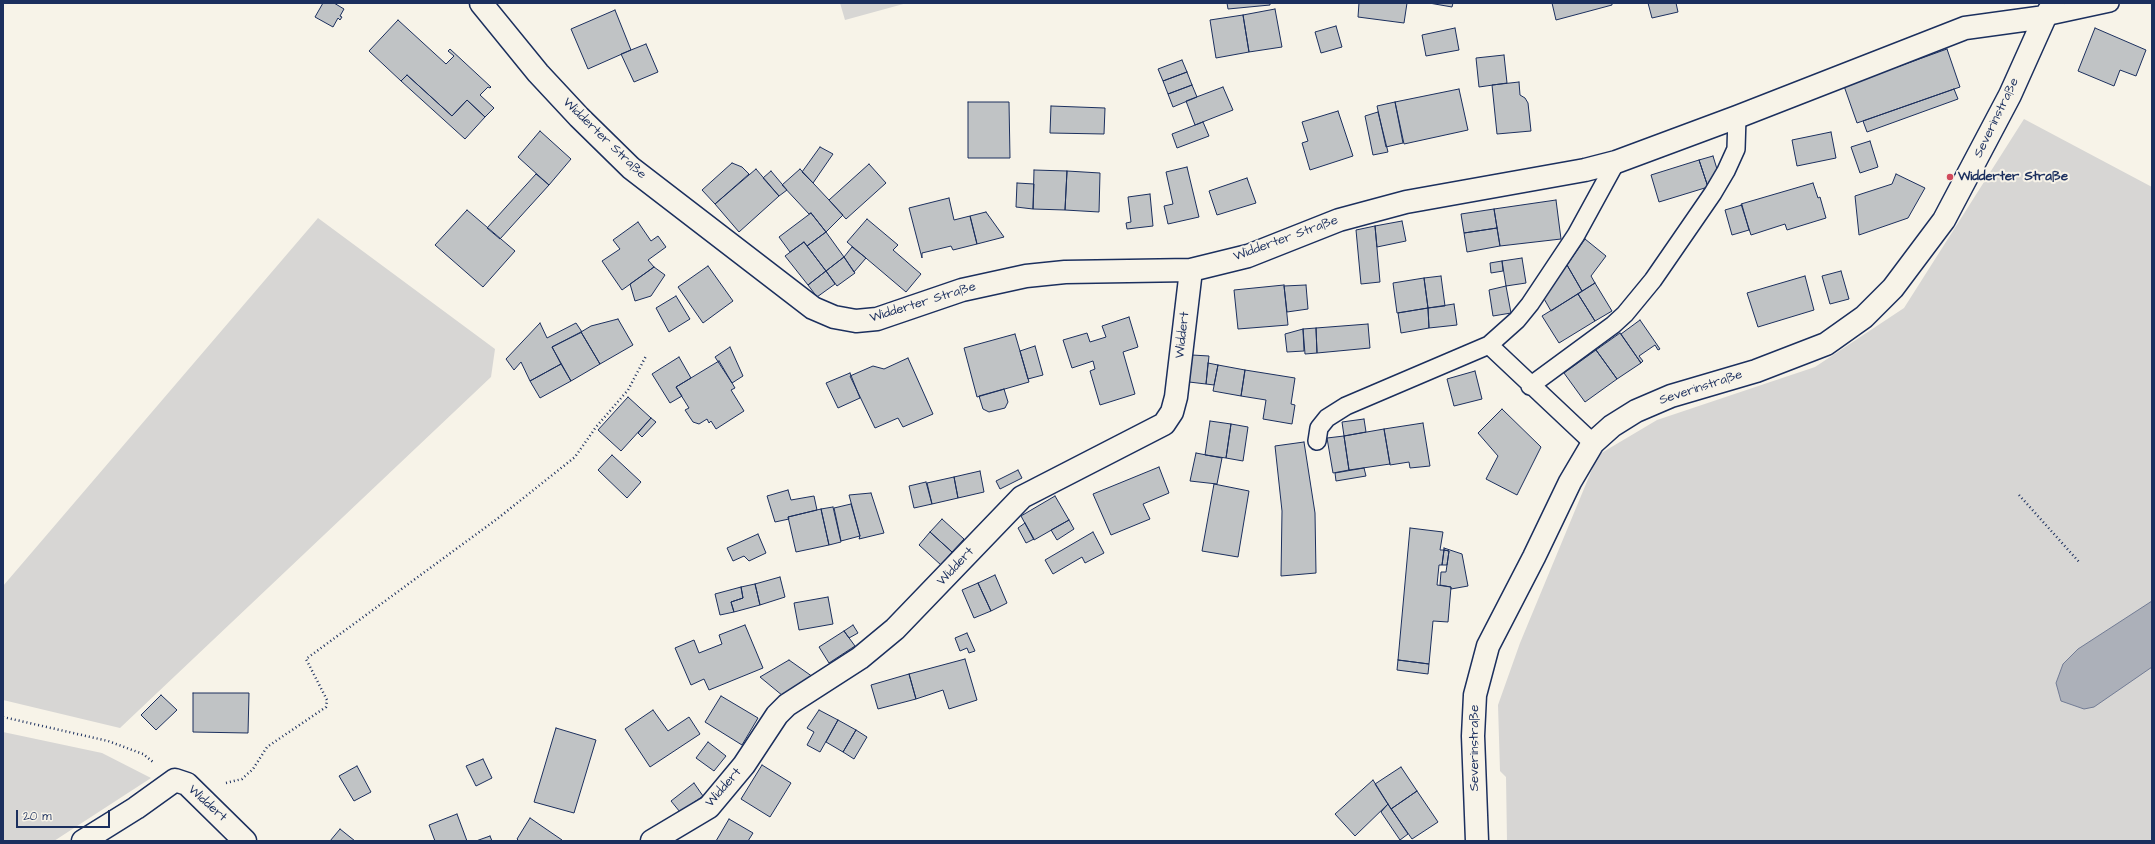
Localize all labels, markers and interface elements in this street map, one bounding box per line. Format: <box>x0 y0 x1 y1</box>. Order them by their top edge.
street label: Severinstraße <box>1971 76 2023 160</box>
street label: Widderter Straße <box>559 95 649 183</box>
place label: Widderter Straße <box>1958 169 2068 185</box>
marker: Widderter Straße <box>1945 172 1955 182</box>
street label: Widderter Straße <box>1232 213 1340 265</box>
street label: Widderter Straße <box>868 279 978 327</box>
street label: Widdert <box>1173 311 1193 359</box>
street label: Severinstraße <box>1657 367 1745 409</box>
street label: Widdert <box>934 544 978 590</box>
street label: Severinstraße <box>1467 705 1483 791</box>
street label: Widdert <box>703 765 745 811</box>
street label: Widdert <box>184 782 230 826</box>
scale bar <box>18 802 112 828</box>
text: 20 m <box>23 808 52 825</box>

